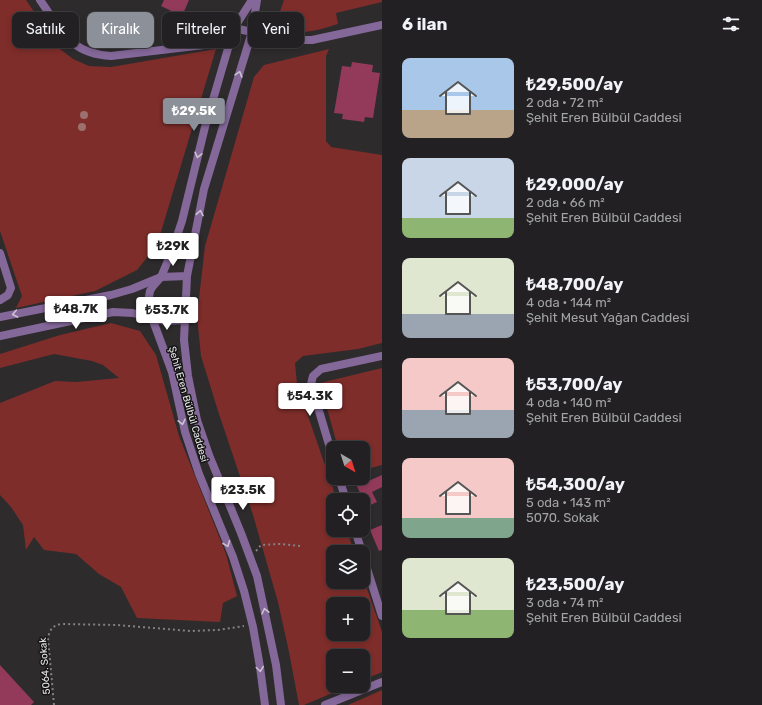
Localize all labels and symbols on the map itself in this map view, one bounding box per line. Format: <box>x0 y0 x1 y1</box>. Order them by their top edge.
one-way arrow <box>234 71 243 78</box>
pin: ₺29.5K <box>161 98 227 132</box>
one-way arrow <box>195 151 203 158</box>
one-way arrow <box>195 209 203 216</box>
pin: ₺29K <box>149 233 197 267</box>
pin: ₺48.7K <box>43 296 109 330</box>
pin: ₺53.7K <box>134 297 200 331</box>
one-way arrow <box>11 310 18 318</box>
street label: Şehit Eren Bülbül Caddesi <box>166 345 210 463</box>
pin: ₺54.3K <box>277 383 343 417</box>
one-way arrow <box>178 419 186 425</box>
north arrow <box>326 441 370 485</box>
pin: ₺23.5K <box>210 477 276 511</box>
one-way arrow <box>223 540 231 547</box>
one-way arrow <box>261 608 269 615</box>
street label: 5064. Sokak <box>37 636 53 695</box>
one-way arrow <box>255 666 264 672</box>

